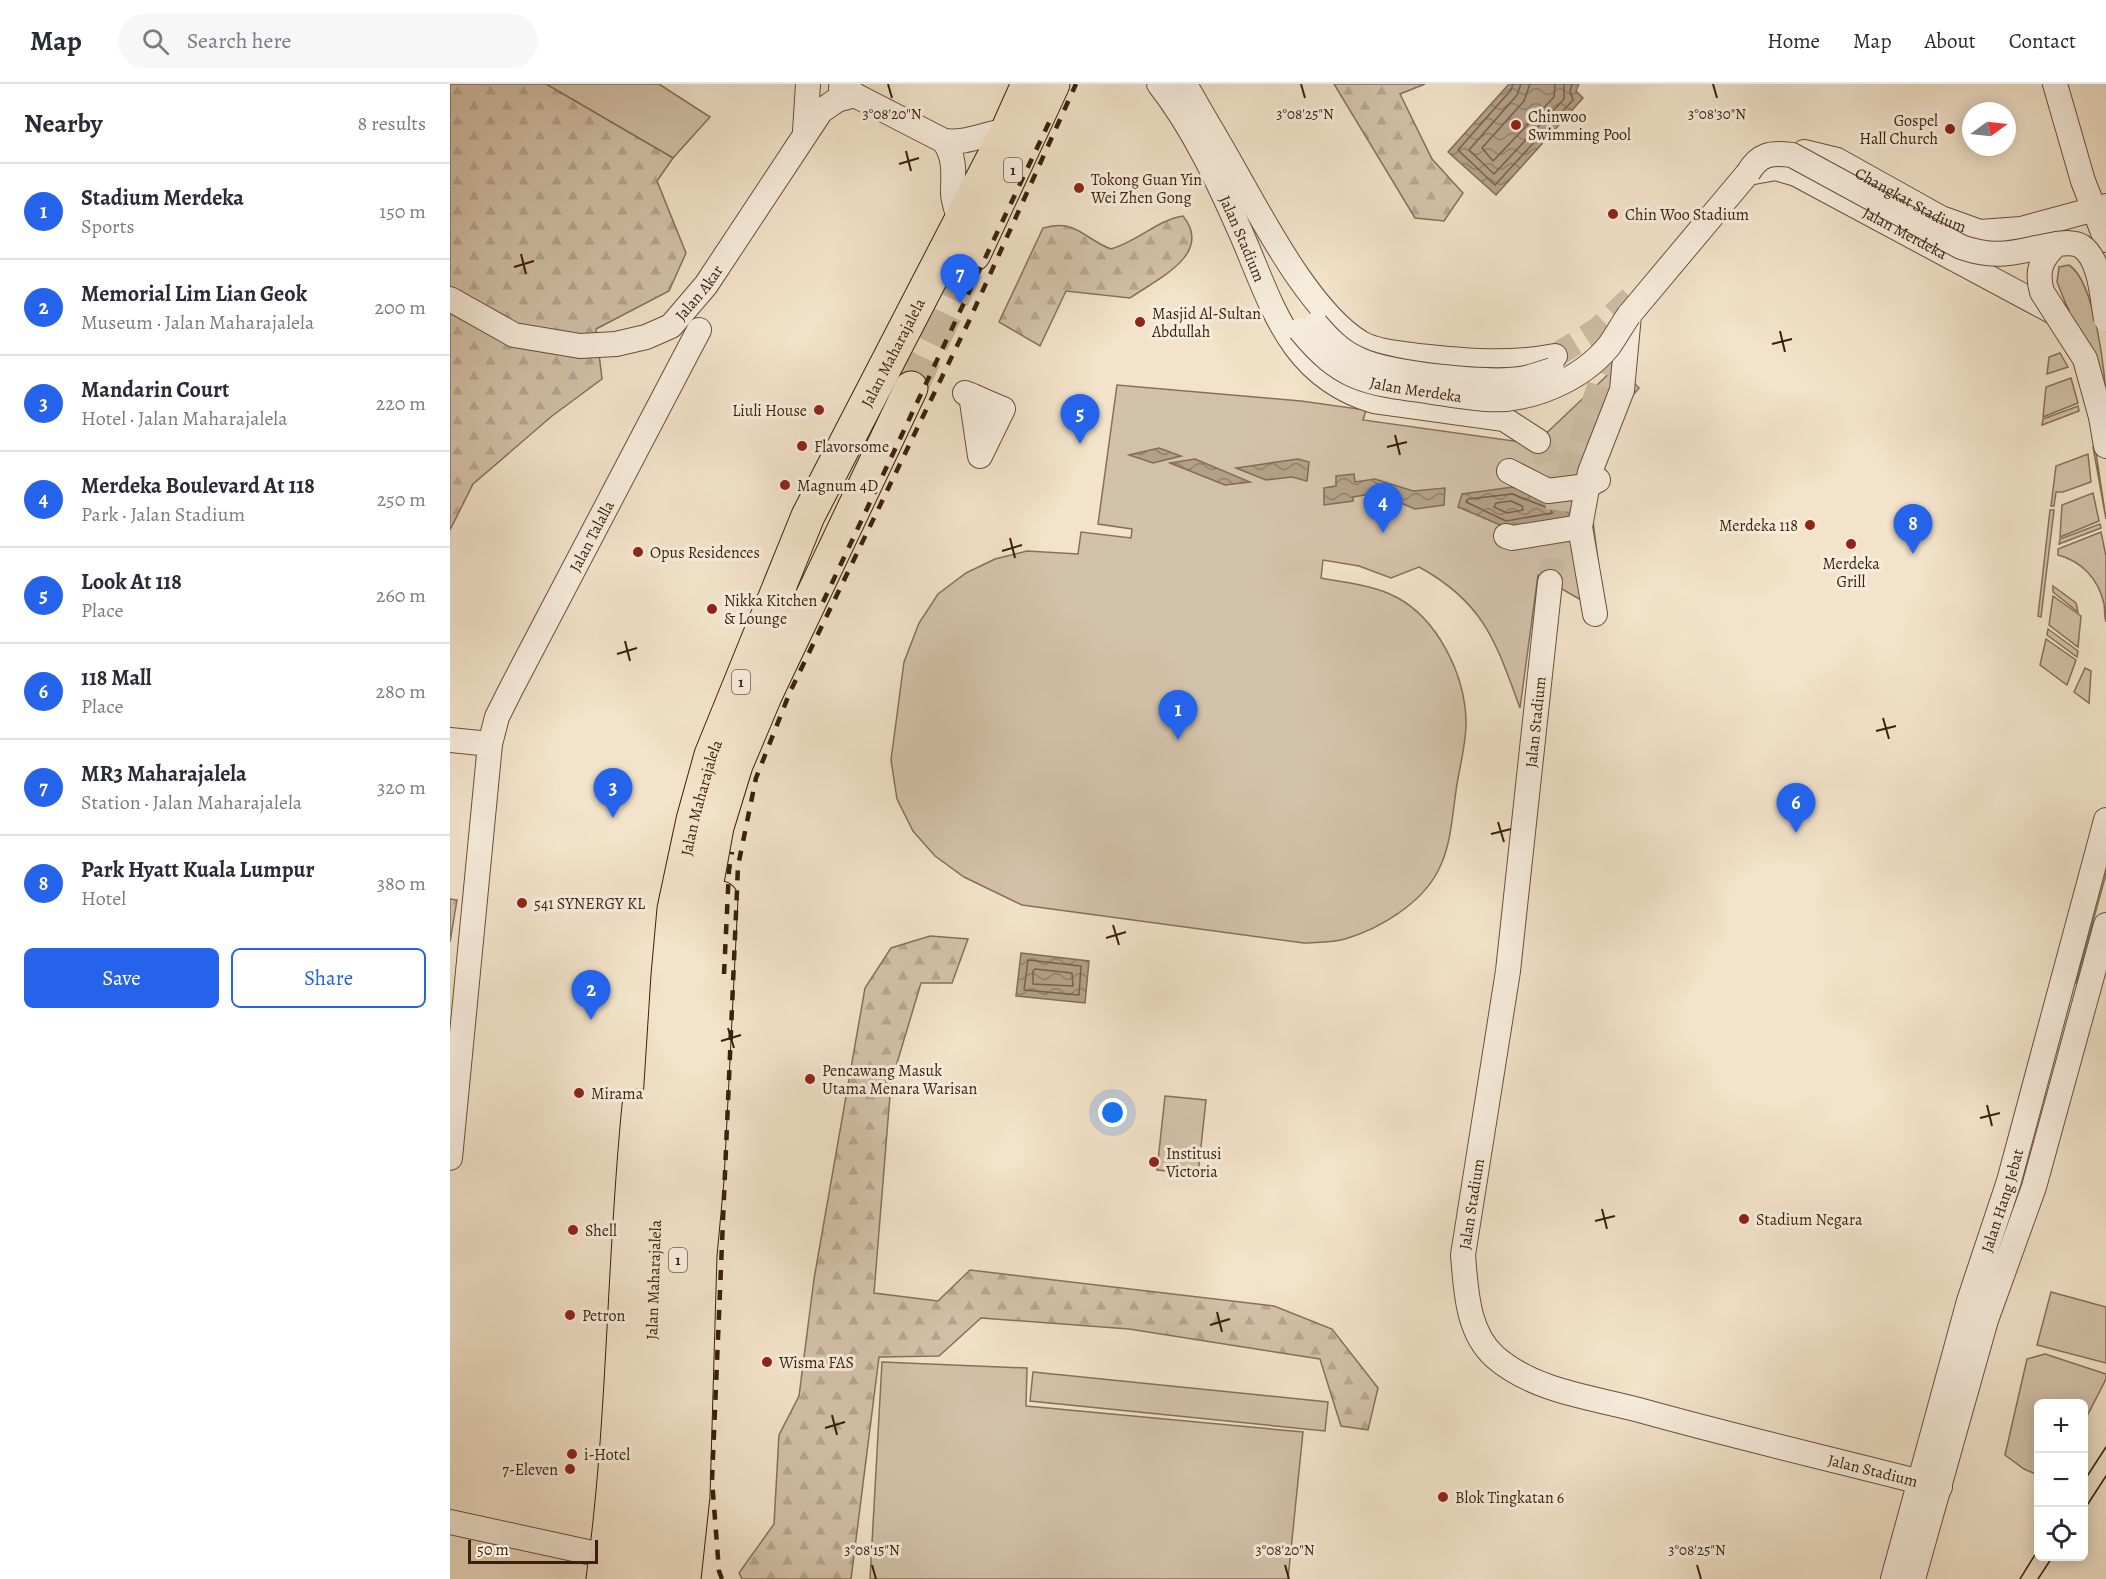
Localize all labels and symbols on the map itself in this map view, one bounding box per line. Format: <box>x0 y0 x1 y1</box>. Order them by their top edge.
north arrow <box>1962 102 2016 156</box>
text: 3°08'20"N <box>862 104 922 124</box>
text: 3°08'25"N <box>1276 104 1334 124</box>
text: 3°08'30"N <box>1688 104 1746 124</box>
place label: Chinwoo Swimming Pool <box>1528 106 1631 146</box>
place label: Gospel Hall Church <box>1859 110 1938 150</box>
marker: Chinwoo Swimming Pool <box>1509 118 1523 132</box>
marker: Gospel Hall Church <box>1943 122 1957 136</box>
road number: 1 <box>1004 158 1022 182</box>
street label: Changkat Stadium <box>1851 162 1969 238</box>
place label: Tokong Guan Yin Wei Zhen Gong <box>1090 169 1202 209</box>
marker: Tokong Guan Yin Wei Zhen Gong <box>1072 181 1086 195</box>
street label: Jalan Stadium <box>1213 192 1270 285</box>
street label: Jalan Merdeka <box>1859 202 1951 265</box>
place label: Chin Woo Stadium <box>1625 204 1749 226</box>
marker: Chin Woo Stadium <box>1606 207 1620 221</box>
pin: 7 <box>940 254 980 304</box>
street label: Jalan Akar <box>670 261 728 326</box>
street label: Jalan Maharajalela <box>856 294 931 411</box>
place label: Masjid Al-Sultan Abdullah <box>1151 303 1261 343</box>
marker: Masjid Al-Sultan Abdullah <box>1133 315 1147 329</box>
street label: Jalan Merdeka <box>1367 372 1464 408</box>
pin: 5 <box>1060 394 1100 444</box>
place label: Liuli House <box>732 400 807 422</box>
marker: Liuli House <box>812 403 826 417</box>
place label: Flavorsome <box>814 436 889 458</box>
marker: Flavorsome <box>795 439 809 453</box>
place label: Magnum 4D <box>797 475 878 497</box>
marker: Magnum 4D <box>778 478 792 492</box>
pin: 4 <box>1364 484 1402 533</box>
street label: Jalan Talalla <box>564 496 620 576</box>
pin: 8 <box>1894 504 1932 554</box>
place label: Merdeka 118 <box>1719 515 1798 537</box>
marker: Merdeka 118 <box>1803 518 1817 532</box>
marker: Merdeka Grill <box>1844 537 1858 551</box>
place label: Opus Residences <box>650 542 760 564</box>
marker: Opus Residences <box>631 545 645 559</box>
place label: Merdeka Grill <box>1822 553 1880 593</box>
place label: Nikka Kitchen & Lounge <box>724 590 817 630</box>
marker: Nikka Kitchen & Lounge <box>705 602 719 616</box>
road number: 1 <box>732 670 750 694</box>
street label: Jalan Stadium <box>1520 675 1552 769</box>
pin: 1 <box>1158 690 1198 740</box>
street label: Jalan Maharajalela <box>676 736 728 858</box>
pin: 3 <box>594 768 632 818</box>
pin: 6 <box>1776 784 1816 833</box>
place label: 541 SYNERGY KL <box>534 893 646 915</box>
marker: 541 SYNERGY KL <box>515 896 529 910</box>
pin: 2 <box>572 970 610 1020</box>
place label: Pencawang Masuk Utama Menara Warisan <box>822 1060 977 1100</box>
marker: Pencawang Masuk Utama Menara Warisan <box>803 1072 817 1086</box>
place label: Mirama <box>591 1083 644 1105</box>
marker: Mirama <box>572 1086 586 1100</box>
your location <box>1098 1098 1127 1127</box>
place label: Institusi Victoria <box>1165 1143 1222 1183</box>
street label: Jalan Hang Jebat <box>1976 1147 2029 1255</box>
marker: Institusi Victoria <box>1147 1155 1161 1169</box>
street label: Jalan Stadium <box>1454 1157 1490 1251</box>
place label: Stadium Negara <box>1756 1209 1863 1231</box>
marker: Stadium Negara <box>1737 1212 1751 1226</box>
street label: Jalan Maharajalela <box>641 1219 667 1340</box>
place label: Shell <box>585 1220 617 1242</box>
marker: Shell <box>566 1223 580 1237</box>
road number: 1 <box>669 1248 687 1272</box>
place label: Petron <box>582 1305 625 1327</box>
marker: Petron <box>563 1308 577 1322</box>
place label: Wisma FAS <box>778 1352 854 1374</box>
marker: Wisma FAS <box>760 1355 774 1369</box>
place label: i-Hotel <box>584 1444 630 1466</box>
marker: i-Hotel <box>565 1447 579 1461</box>
street label: Jalan Stadium <box>1826 1449 1920 1493</box>
place label: 7-Eleven <box>502 1459 558 1481</box>
marker: 7-Eleven <box>563 1462 577 1476</box>
place label: Blok Tingkatan 6 <box>1455 1487 1564 1509</box>
marker: Blok Tingkatan 6 <box>1436 1490 1450 1504</box>
scale bar <box>468 1537 598 1564</box>
text: 3°08'15"N <box>844 1540 900 1560</box>
text: 3°08'20"N <box>1255 1540 1315 1560</box>
text: 3°08'25"N <box>1668 1540 1726 1560</box>

